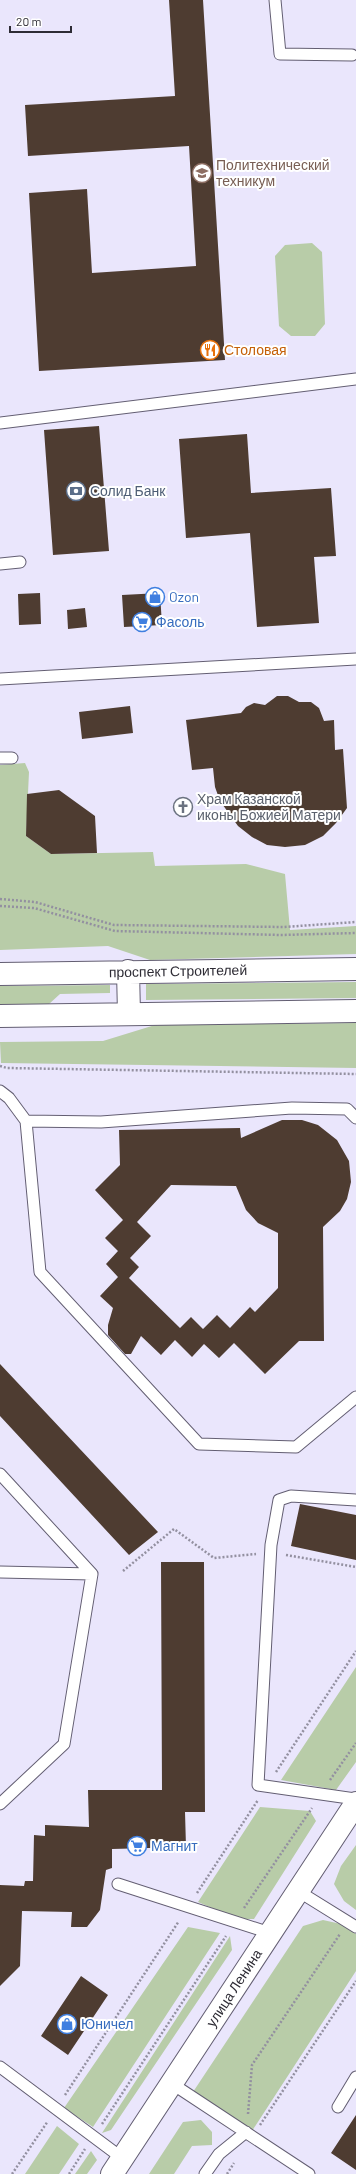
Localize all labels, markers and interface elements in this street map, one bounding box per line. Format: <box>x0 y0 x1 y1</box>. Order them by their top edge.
scale bar <box>10 8 71 34</box>
text: 20 m <box>16 14 42 28</box>
place label: Политехнический техникум <box>216 156 330 189</box>
school or university icon: Политехнический техникум <box>191 162 213 184</box>
restaurant icon: Столовая <box>199 339 221 361</box>
place label: Столовая <box>224 341 287 358</box>
bank icon: Солид Банк <box>65 480 87 502</box>
place label: Солид Банк <box>90 482 166 499</box>
shop icon: Ozon <box>144 586 166 608</box>
place label: Ozon <box>169 588 199 605</box>
supermarket icon: Фасоль <box>131 611 153 633</box>
place label: Фасоль <box>156 613 205 630</box>
place label: Храм Казанской иконы Божией Матери <box>197 790 341 823</box>
church icon: Храм Казанской иконы Божией Матери <box>172 796 194 818</box>
street label: проспект Строителей <box>109 961 247 980</box>
supermarket icon: Магнит <box>126 1835 148 1857</box>
place label: Магнит <box>151 1837 198 1854</box>
street label: улица Ленина <box>202 1945 265 2030</box>
shop icon: Юничел <box>56 2013 78 2035</box>
place label: Юничел <box>81 2015 133 2032</box>

